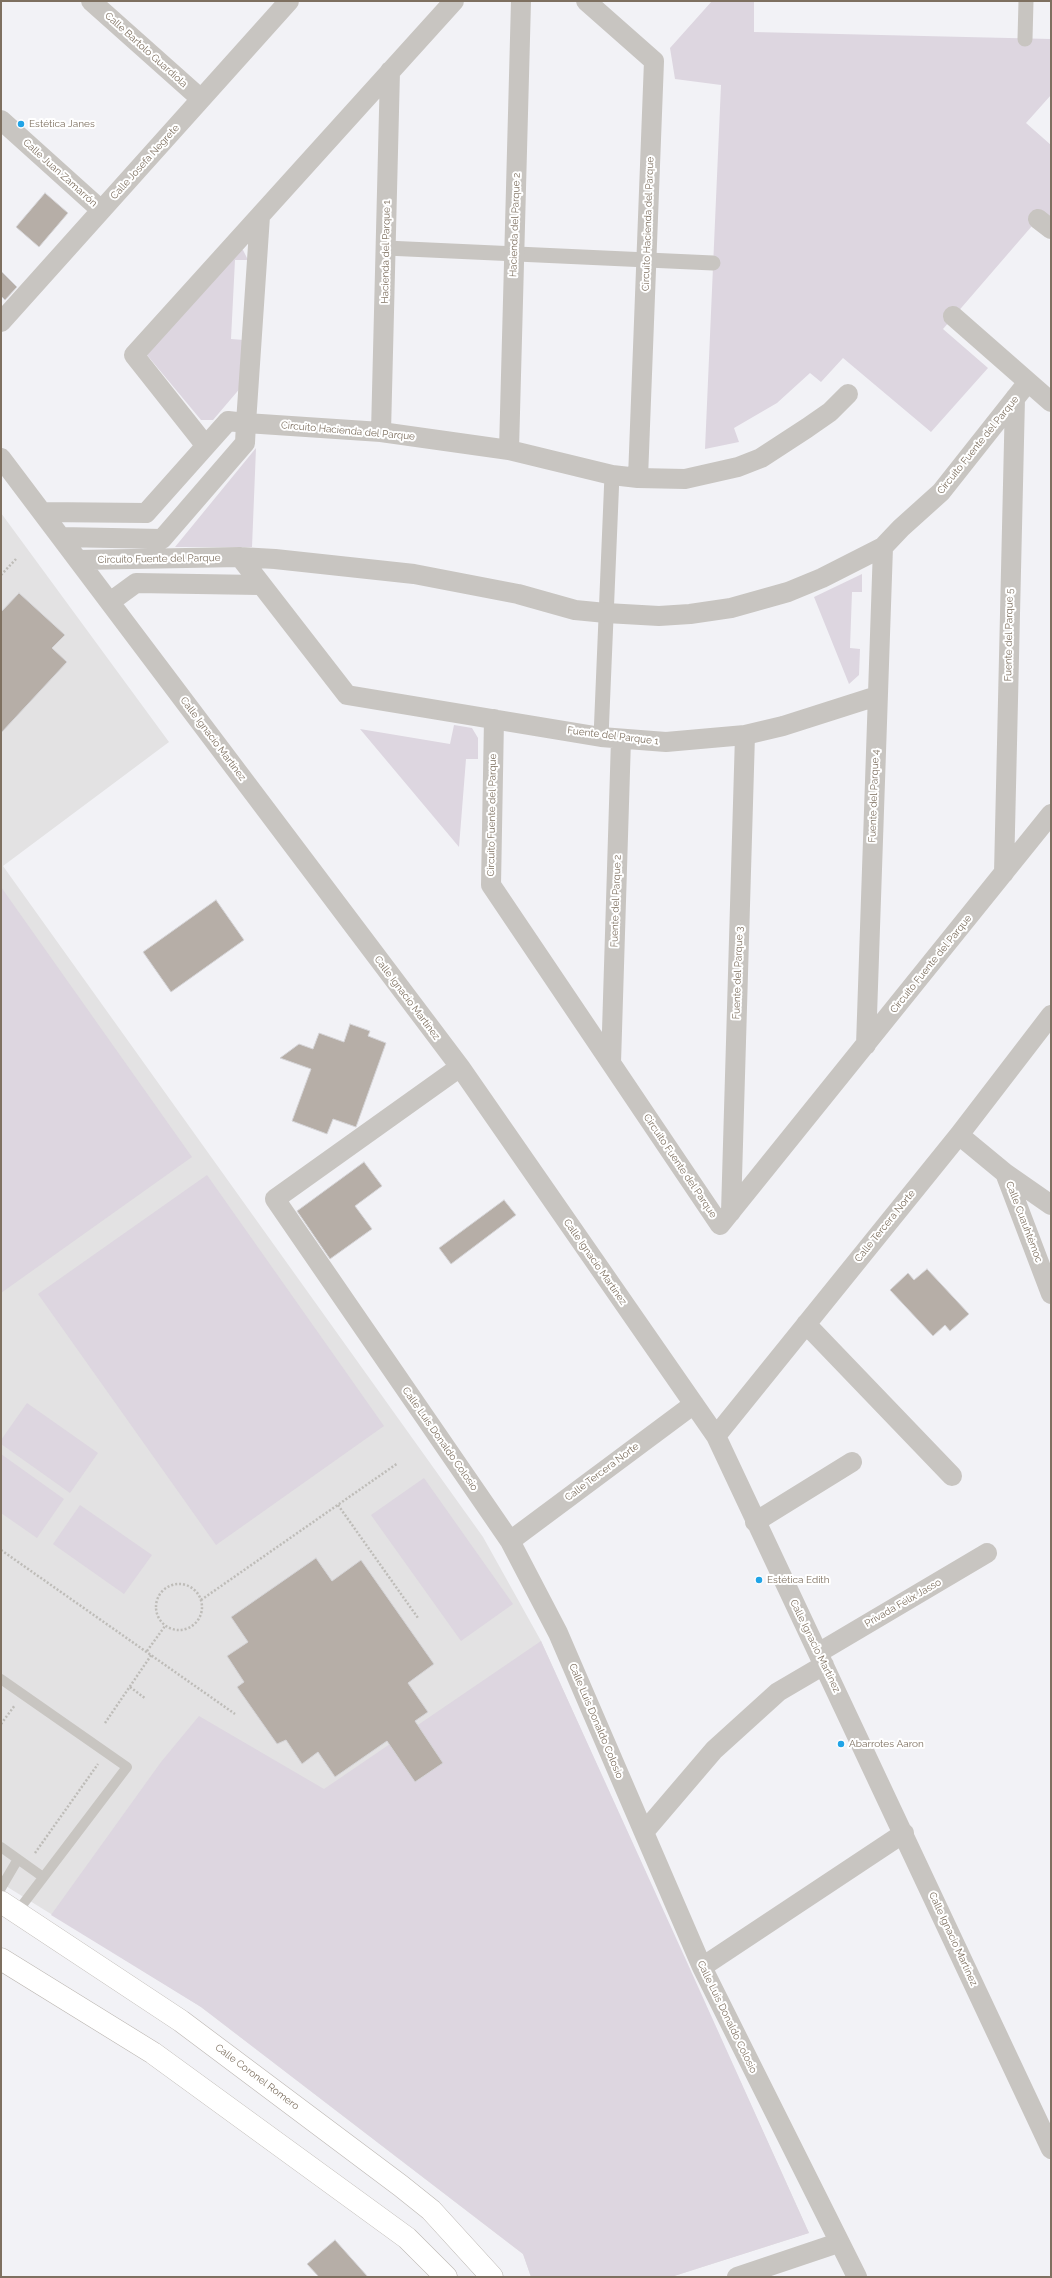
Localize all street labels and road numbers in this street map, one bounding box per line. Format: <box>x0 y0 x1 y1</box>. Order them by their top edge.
street label: Calle Bartolo Guardiola <box>102 10 190 90</box>
street label: Calle Josefa Negrete <box>108 122 182 202</box>
street label: Calle Juan Zamarrón <box>20 137 100 209</box>
street label: Circuito Hacienda del Parque <box>640 157 656 291</box>
street label: Hacienda del Parque 2 <box>507 173 523 277</box>
street label: Hacienda del Parque 1 <box>379 200 393 304</box>
street label: Circuito Fuente del Parque <box>935 393 1021 497</box>
street label: Circuito Hacienda del Parque <box>281 419 415 443</box>
street label: Circuito Fuente del Parque <box>97 552 221 566</box>
street label: Fuente del Parque 5 <box>1002 588 1016 682</box>
street label: Calle Ignacio Martínez <box>178 695 248 783</box>
street label: Fuente del Parque 1 <box>567 724 659 748</box>
street label: Fuente del Parque 4 <box>866 749 882 843</box>
street label: Circuito Fuente del Parque <box>485 753 499 877</box>
street label: Fuente del Parque 2 <box>608 854 624 948</box>
street label: Circuito Fuente del Parque <box>888 912 974 1016</box>
street label: Fuente del Parque 3 <box>730 926 746 1020</box>
street label: Calle Ignacio Martínez <box>372 954 442 1042</box>
street label: Circuito Fuente del Parque <box>641 1112 719 1220</box>
street label: Calle Cuauhtémoc <box>1003 1180 1045 1264</box>
street label: Calle Tercera Norte <box>852 1187 918 1265</box>
street label: Calle Ignacio Martínez <box>561 1217 629 1307</box>
street label: Calle Luis Donaldo Colosio <box>400 1385 480 1493</box>
street label: Calle Tercera Norte <box>563 1440 641 1504</box>
street label: Privada Félix Jasso <box>863 1576 943 1630</box>
street label: Calle Ignacio Martínez <box>787 1598 843 1694</box>
street label: Calle Luis Donaldo Colosio <box>566 1662 626 1780</box>
street label: Calle Ignacio Martínez <box>926 1890 980 1988</box>
street label: Calle Luis Donaldo Colosio <box>694 1959 760 2075</box>
street label: Calle Coronel Romero <box>213 2042 301 2112</box>

